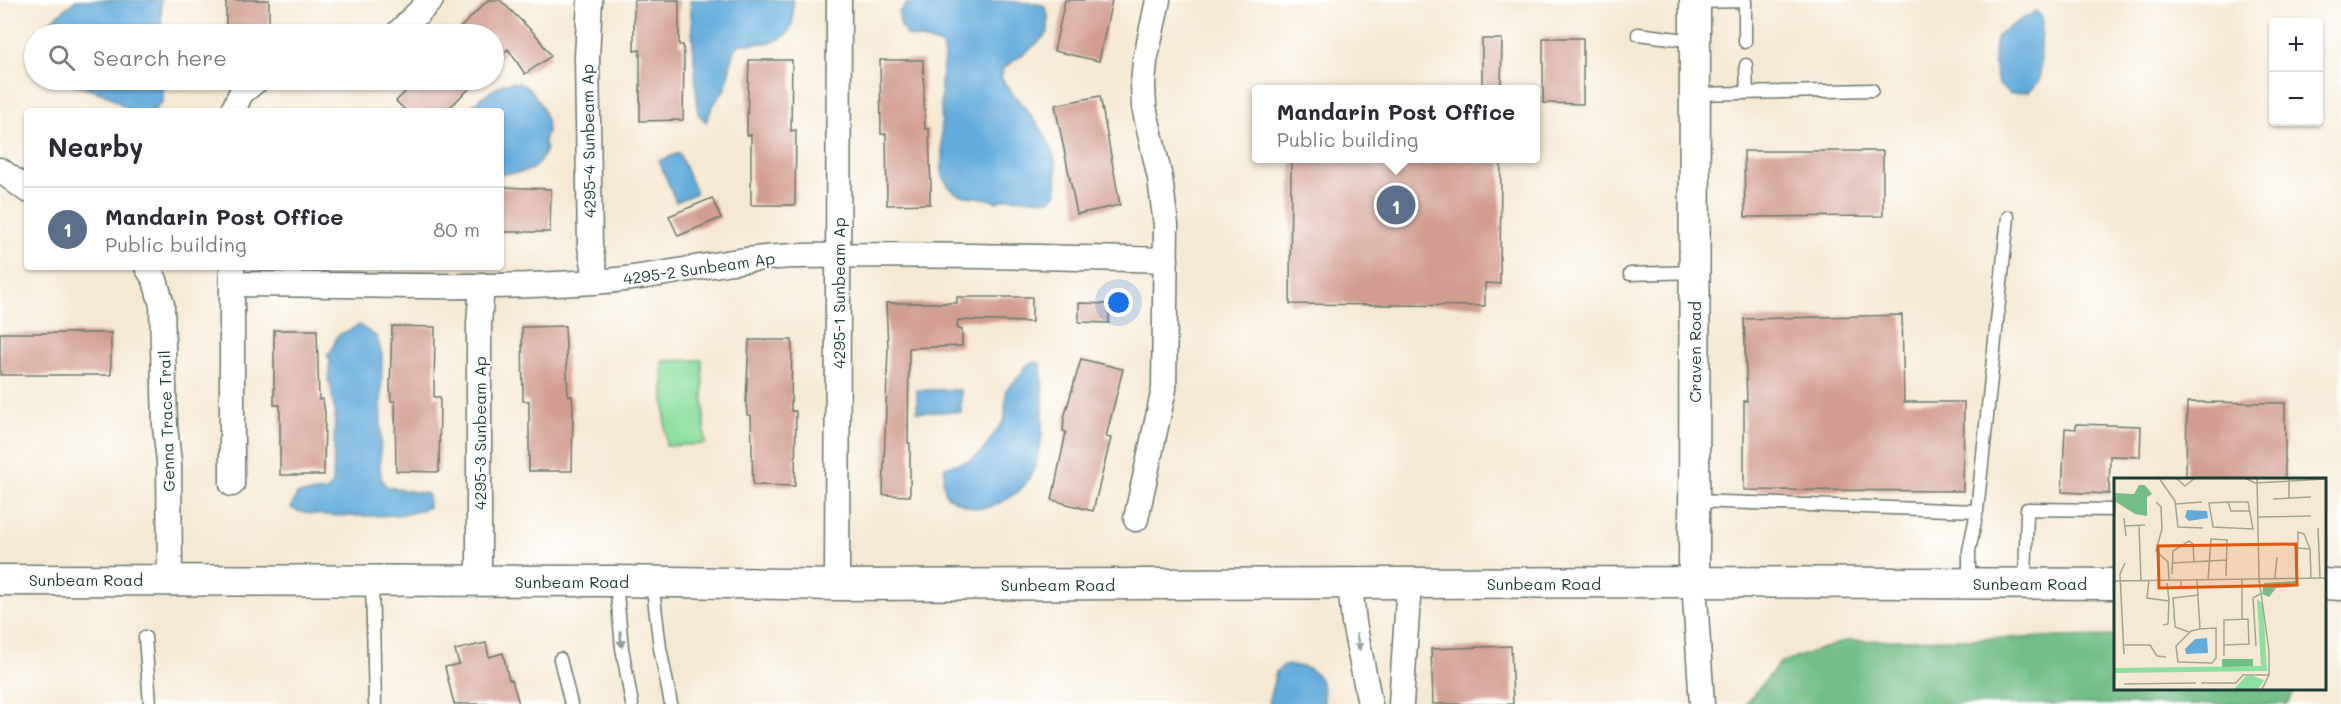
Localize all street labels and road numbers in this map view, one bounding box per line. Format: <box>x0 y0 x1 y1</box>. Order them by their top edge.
street label: 4295-4 Sunbeam Ap <box>576 64 600 218</box>
street label: 4295-1 Sunbeam Ap <box>828 217 849 369</box>
street label: 4295-2 Sunbeam Ap <box>622 247 777 289</box>
street label: Craven Road <box>1684 301 1705 403</box>
street label: Genna Trace Trail <box>153 350 179 492</box>
street label: 4295-3 Sunbeam Ap <box>469 356 490 510</box>
street label: Sunbeam Road <box>29 569 143 590</box>
street label: Sunbeam Road <box>515 571 629 592</box>
street label: Sunbeam Road <box>1487 573 1601 594</box>
street label: Sunbeam Road <box>1973 573 2087 594</box>
street label: Sunbeam Road <box>1001 574 1115 595</box>

